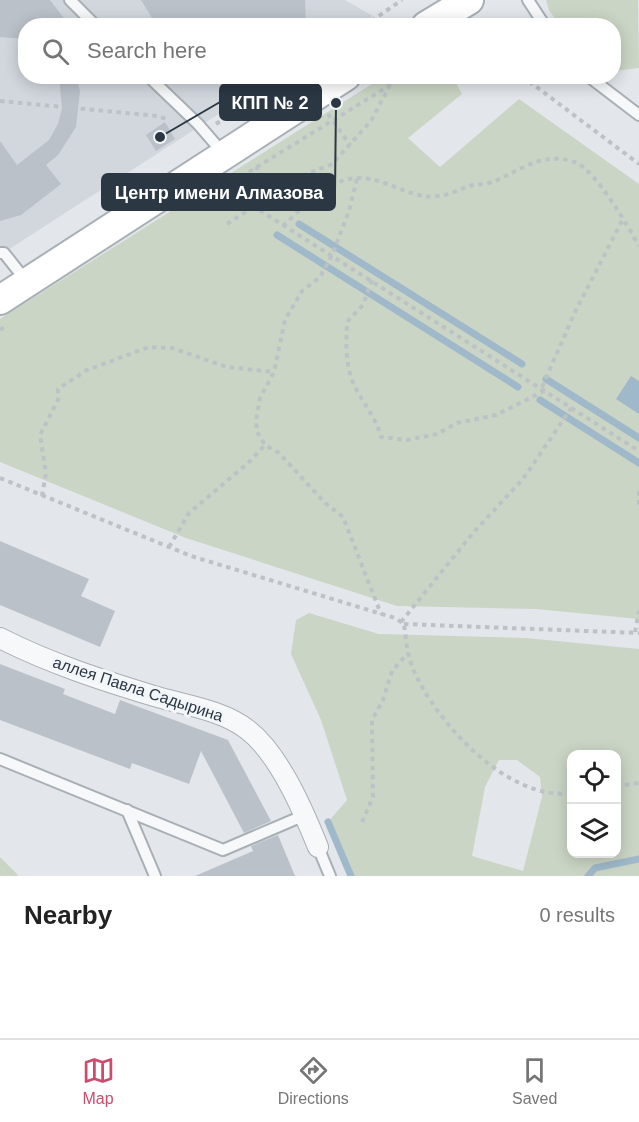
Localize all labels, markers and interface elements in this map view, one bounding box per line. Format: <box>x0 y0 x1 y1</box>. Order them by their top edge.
search box <box>18 18 621 84</box>
icon: search <box>39 35 72 68</box>
text: Search here <box>87 38 207 63</box>
callout: КПП № 2 <box>220 84 321 120</box>
text: КПП № 2 <box>232 93 308 113</box>
callout: Центр имени Алмазова <box>102 174 335 210</box>
text: Центр имени Алмазова <box>115 183 324 203</box>
street label: аллея Павла Садырина <box>51 653 225 725</box>
map controls <box>567 750 621 858</box>
button: locate <box>567 750 621 804</box>
button: layers <box>567 804 621 858</box>
text: Nearby <box>24 900 112 930</box>
text: 0 results <box>539 904 615 926</box>
tab: Map <box>82 1054 115 1108</box>
tab: Directions <box>278 1054 349 1108</box>
tab: Saved <box>512 1054 557 1108</box>

